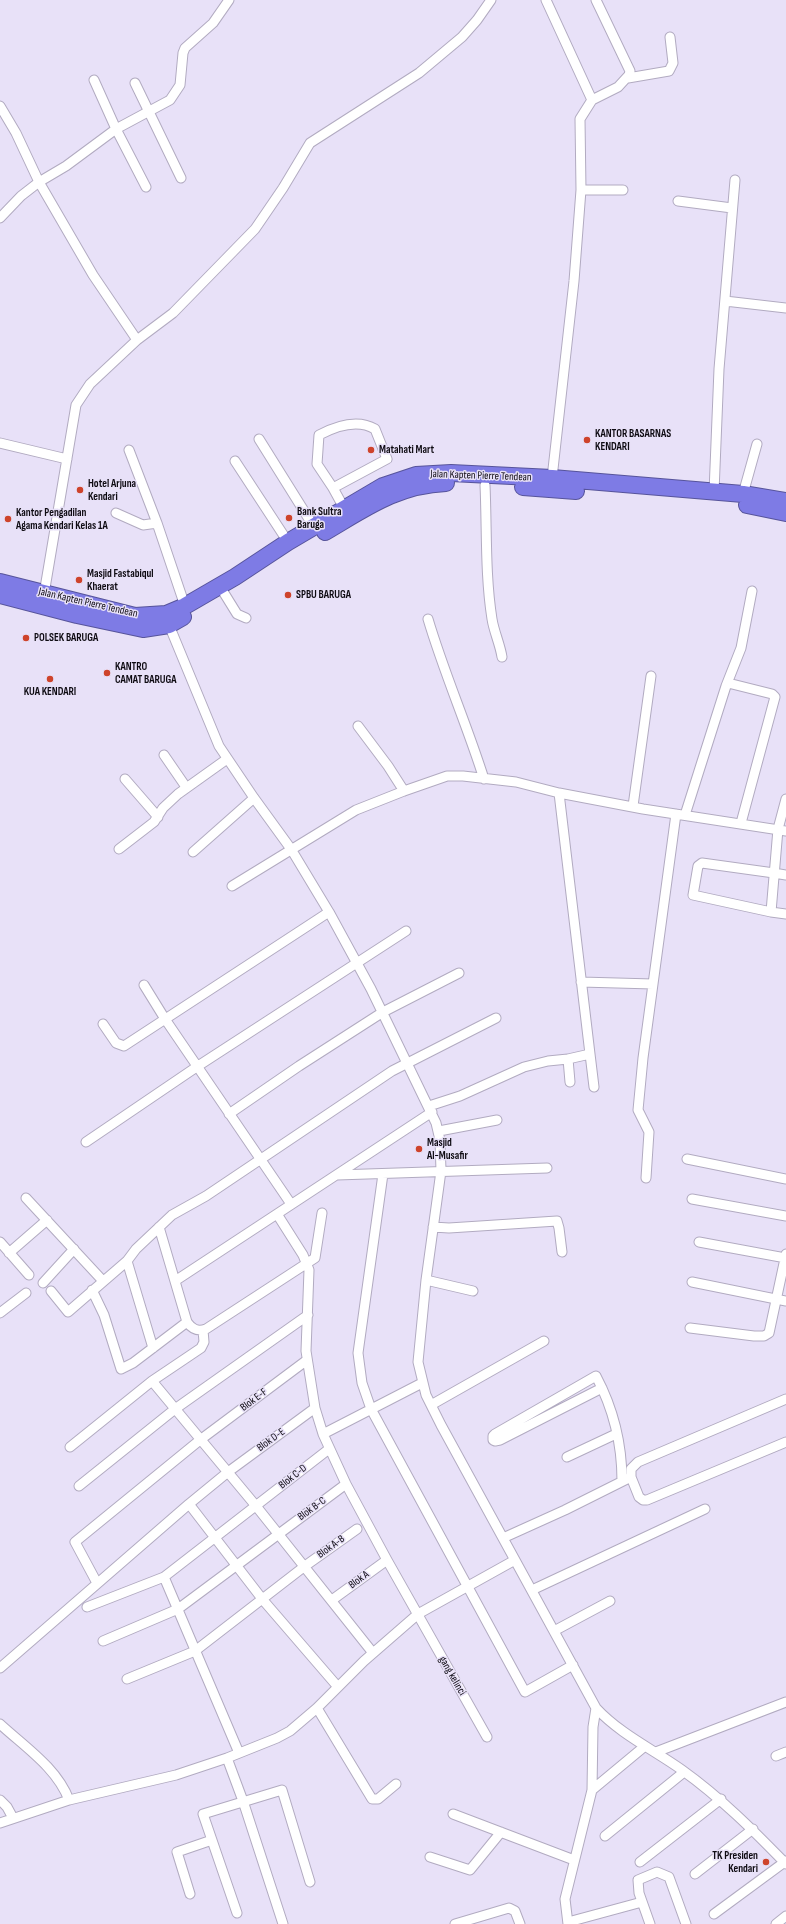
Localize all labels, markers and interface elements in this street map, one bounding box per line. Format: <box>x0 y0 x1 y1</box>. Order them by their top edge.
place label: KANTOR BASARNAS KENDARI <box>595 427 671 453</box>
marker: KANTOR BASARNAS KENDARI <box>582 435 592 445</box>
place label: Matahati Mart <box>379 443 434 457</box>
marker: Matahati Mart <box>366 445 376 455</box>
street label: Jalan Kapten Pierre Tendean <box>430 468 532 484</box>
place label: Hotel Arjuna Kendari <box>88 477 136 503</box>
marker: Hotel Arjuna Kendari <box>75 485 85 495</box>
place label: Bank Sultra Baruga <box>297 505 341 531</box>
place label: Kantor Pengadilan Agama Kendari Kelas 1A <box>16 506 108 532</box>
marker: Bank Sultra Baruga <box>284 513 294 523</box>
marker: Kantor Pengadilan Agama Kendari Kelas 1A <box>3 514 13 524</box>
place label: Masjid Fastabiqul Khaerat <box>87 567 154 593</box>
marker: Masjid Fastabiqul Khaerat <box>74 575 84 585</box>
street label: Jalan Kapten Pierre Tendean <box>37 585 139 621</box>
place label: SPBU BARUGA <box>296 588 351 602</box>
marker: SPBU BARUGA <box>283 590 293 600</box>
place label: POLSEK BARUGA <box>34 631 98 645</box>
marker: POLSEK BARUGA <box>21 633 31 643</box>
place label: KANTRO CAMAT BARUGA <box>115 660 177 686</box>
marker: KANTRO CAMAT BARUGA <box>102 668 112 678</box>
marker: KUA KENDARI <box>45 674 55 684</box>
place label: KUA KENDARI <box>24 685 76 699</box>
place label: Masjid Al-Musafir <box>427 1136 468 1162</box>
marker: Masjid Al-Musafir <box>414 1144 424 1154</box>
street label: Blok E-F <box>238 1386 270 1414</box>
street label: Blok D-E <box>254 1425 288 1455</box>
street label: Blok C-D <box>276 1462 310 1492</box>
street label: Blok B-C <box>295 1494 329 1524</box>
street label: Blok A-B <box>315 1533 347 1561</box>
street label: Blok A <box>346 1568 372 1592</box>
street label: gang kelinci <box>435 1654 469 1698</box>
place label: TK Presiden Kendari <box>712 1849 758 1875</box>
marker: TK Presiden Kendari <box>761 1857 771 1867</box>

